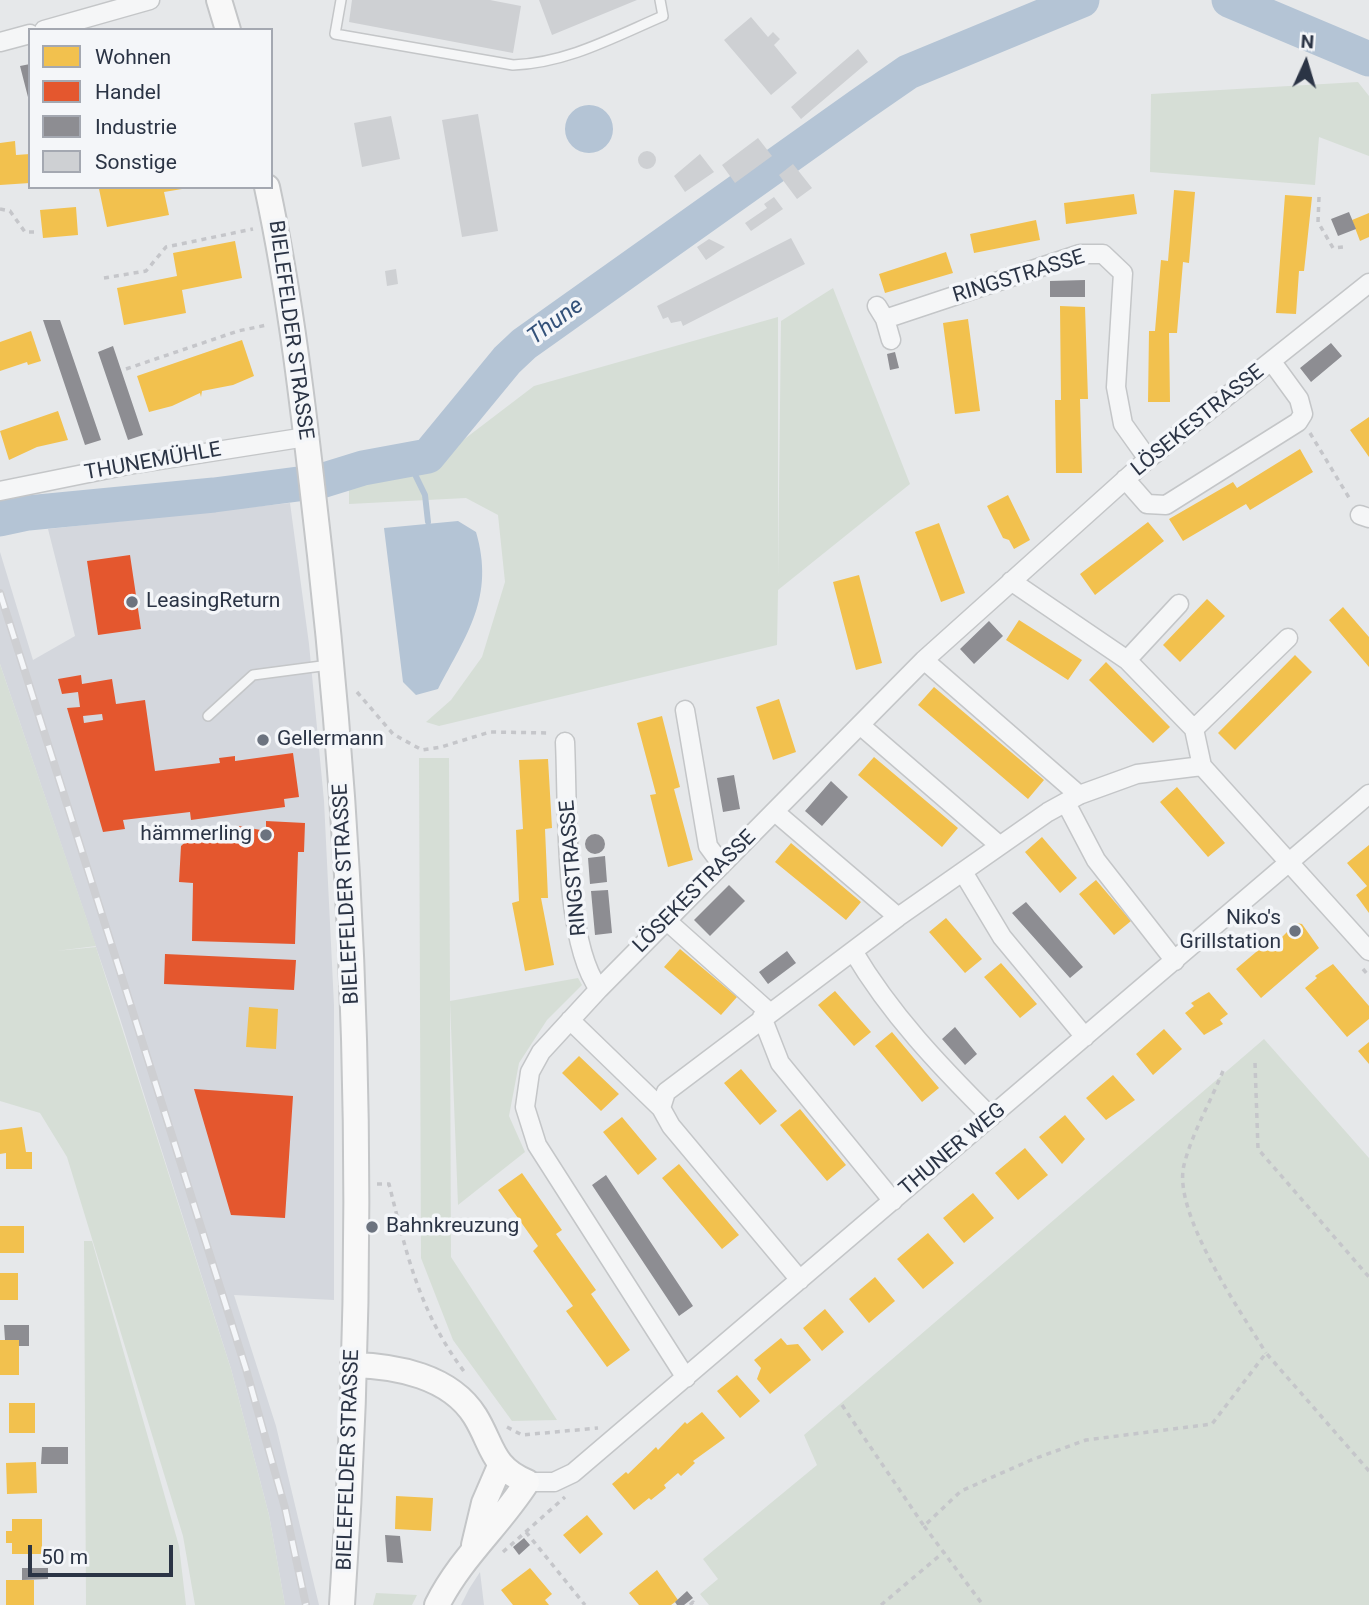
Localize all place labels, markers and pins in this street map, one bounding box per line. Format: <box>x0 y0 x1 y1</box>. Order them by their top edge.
place label: LeasingReturn <box>146 589 280 615</box>
marker: LeasingReturn <box>124 594 140 610</box>
place label: Gellermann <box>277 727 384 753</box>
marker: Gellermann <box>255 732 271 748</box>
place label: hämmerling <box>140 822 252 848</box>
marker: hämmerling <box>258 827 274 843</box>
place label: Niko's Grillstation <box>1180 906 1281 956</box>
marker: Niko's Grillstation <box>1287 923 1303 939</box>
place label: Bahnkreuzung <box>386 1214 519 1240</box>
marker: Bahnkreuzung <box>364 1219 380 1235</box>

